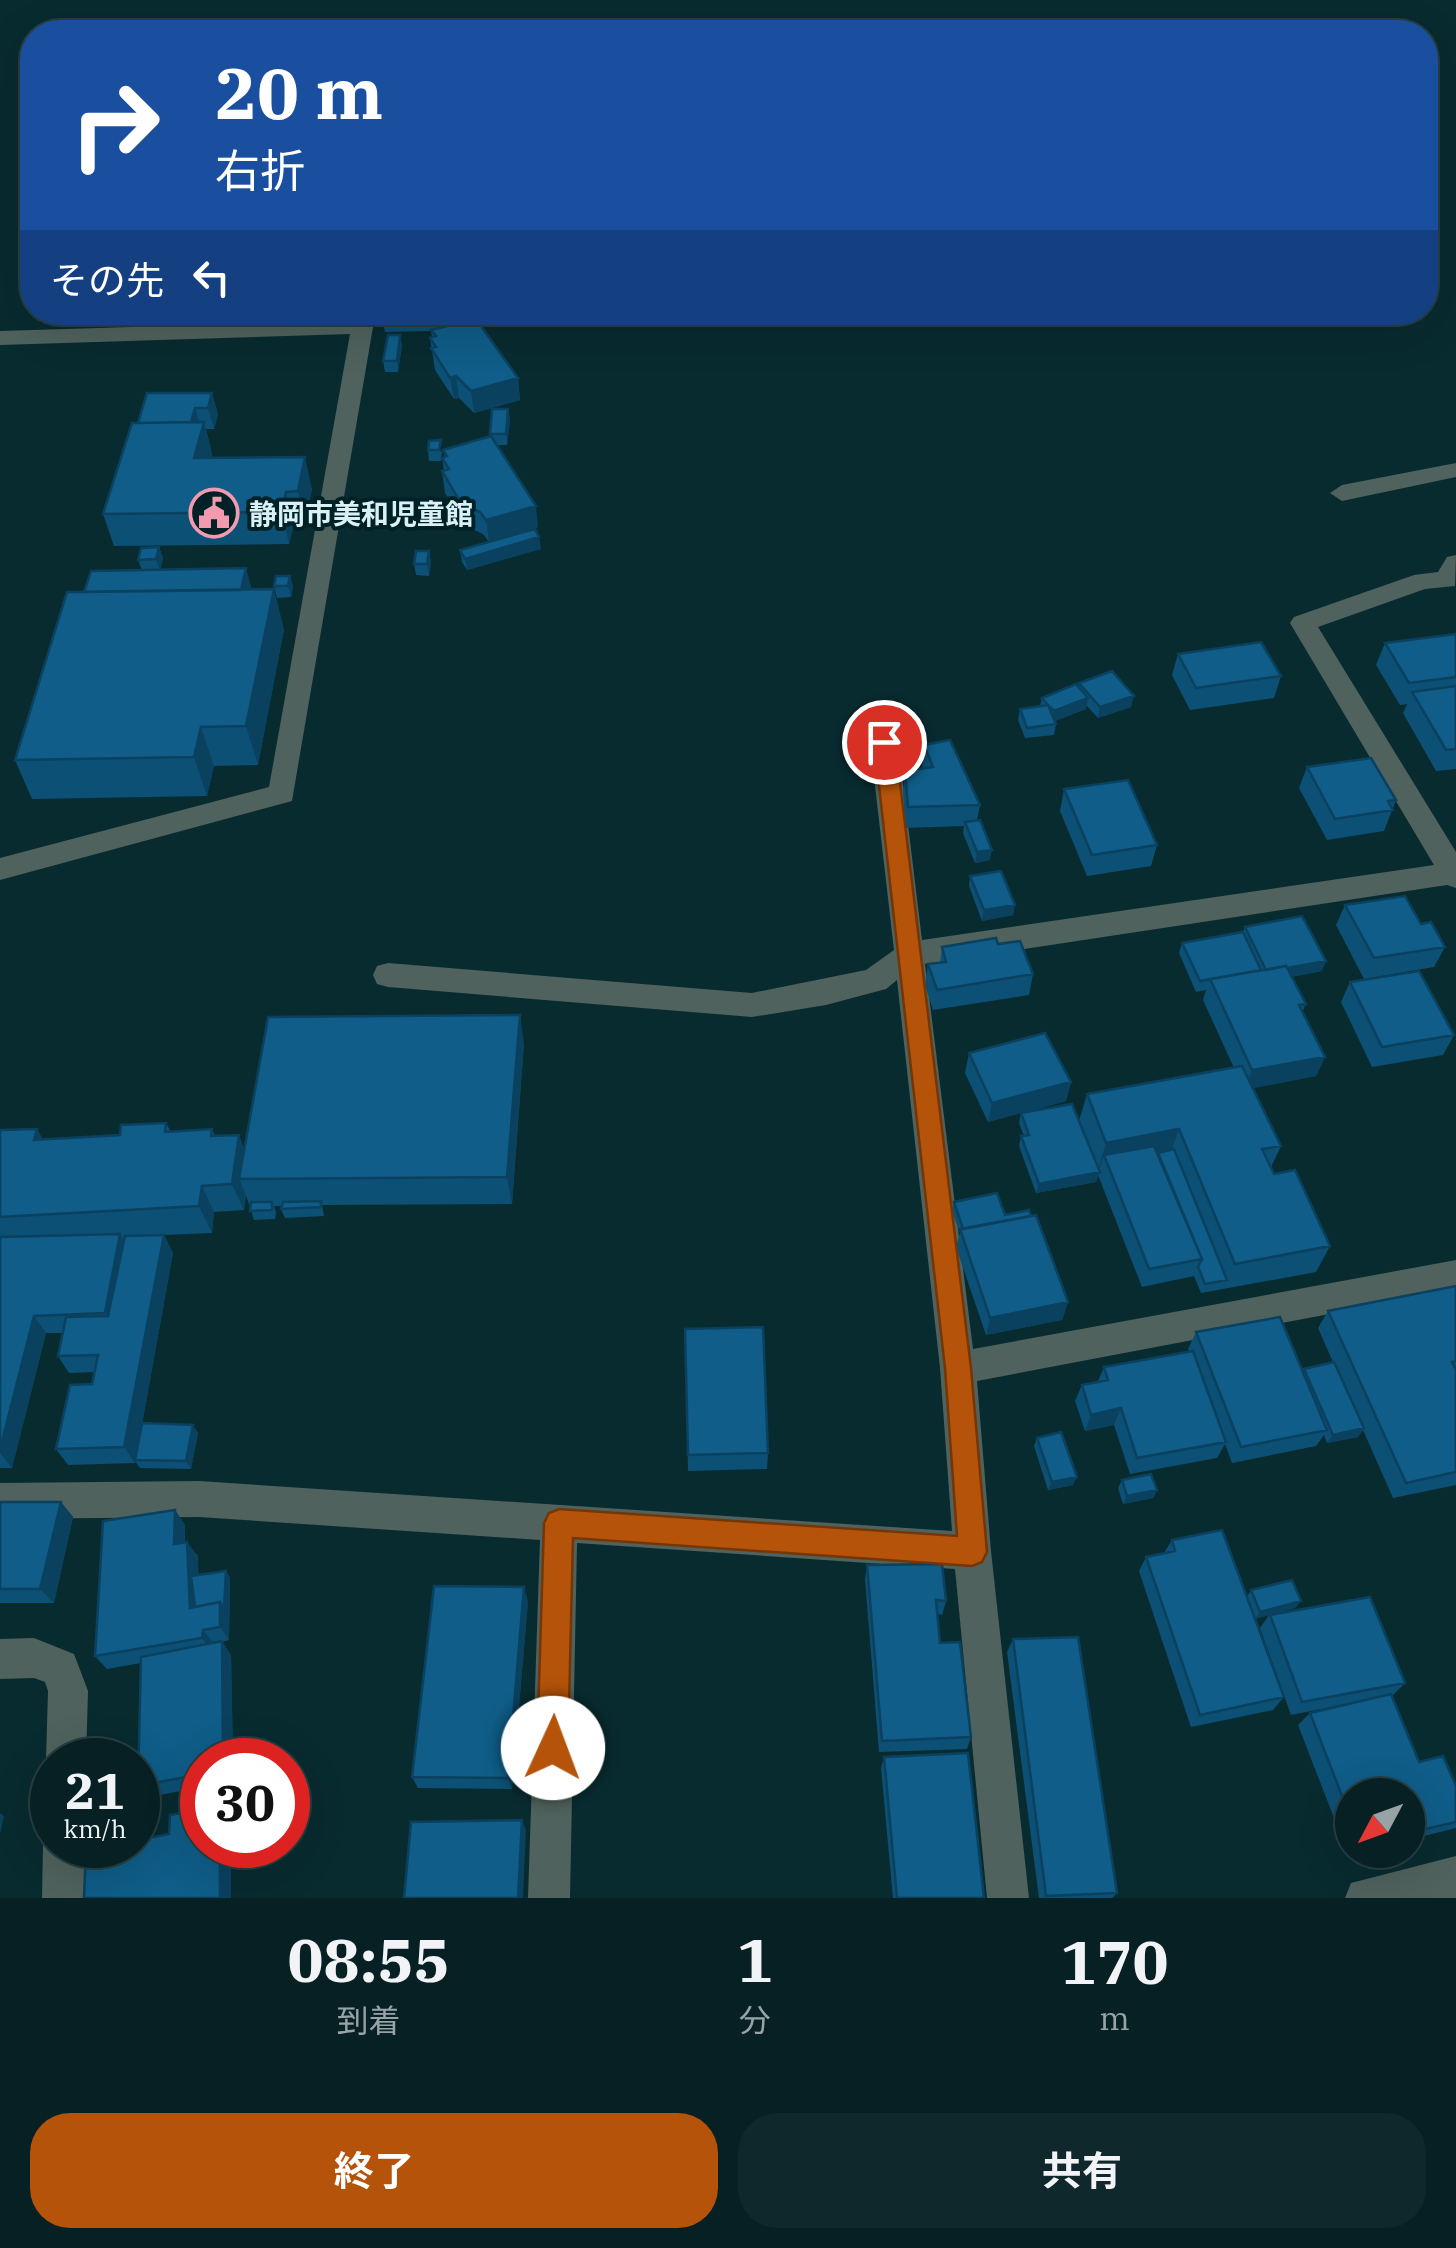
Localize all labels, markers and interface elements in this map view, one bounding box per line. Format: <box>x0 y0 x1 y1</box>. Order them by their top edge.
text: 20 m <box>215 47 383 138</box>
icon: right <box>50 60 180 190</box>
text: 右折 <box>215 141 305 199</box>
icon: left <box>184 250 239 305</box>
text: その先 <box>50 255 164 304</box>
public building icon: 静岡市美和児童館 <box>188 487 240 539</box>
place label: 静岡市美和児童館 <box>249 495 473 532</box>
pin <box>842 700 927 785</box>
icon: arrive <box>857 715 912 770</box>
position arrow <box>501 1696 605 1800</box>
speed limit sign: 30 <box>180 1738 310 1868</box>
text: 21 <box>65 1758 125 1823</box>
north arrow <box>1335 1778 1425 1868</box>
map controls <box>1335 1778 1425 1868</box>
text: km/h <box>63 1812 127 1845</box>
text: 08:55 <box>287 1920 450 1999</box>
text: 1 <box>737 1920 773 1999</box>
text: 170 <box>1061 1922 1169 2001</box>
text: m <box>1099 1997 1130 2039</box>
text: 到着 <box>337 1999 401 2041</box>
text: 分 <box>739 1999 771 2041</box>
button: 終了 <box>30 2113 718 2228</box>
button: 共有 <box>738 2113 1426 2228</box>

